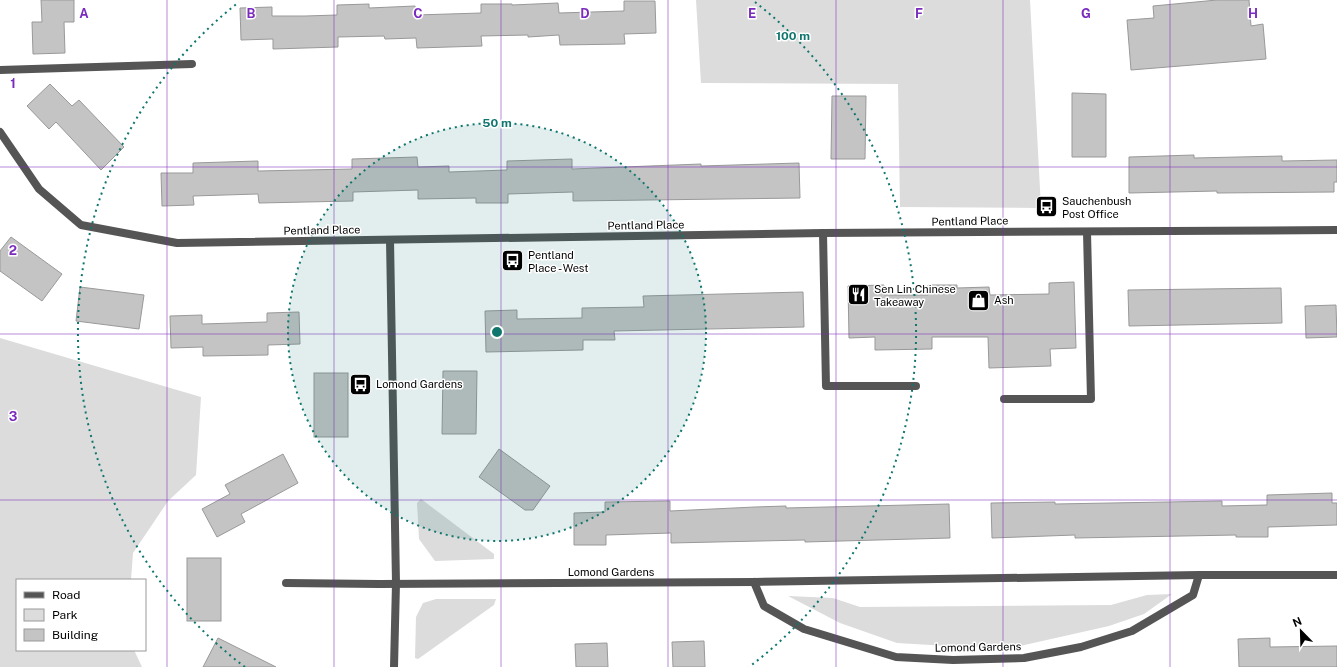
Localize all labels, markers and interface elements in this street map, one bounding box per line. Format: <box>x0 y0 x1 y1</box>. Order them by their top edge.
text: A <box>79 6 89 21</box>
text: B <box>247 6 256 21</box>
text: C <box>413 6 423 21</box>
text: D <box>580 6 590 21</box>
text: E <box>748 6 756 21</box>
text: F <box>915 6 923 21</box>
text: G <box>1081 6 1091 21</box>
text: H <box>1248 6 1258 21</box>
text: 100 m <box>776 29 810 43</box>
text: 1 <box>10 76 16 91</box>
text: 50 m <box>482 116 512 130</box>
bus stop icon: Sauchenbush Post Office <box>1034 194 1060 220</box>
place label: Sauchenbush Post Office <box>1062 195 1131 220</box>
street label: Pentland Place <box>931 214 1009 228</box>
street label: Pentland Place <box>607 218 685 232</box>
street label: Pentland Place <box>283 223 361 237</box>
text: 2 <box>9 243 17 258</box>
bus stop icon: Pentland Place - West <box>499 248 525 274</box>
place label: Pentland Place - West <box>528 249 589 274</box>
restaurant icon: Sen Lin Chinese Takeaway <box>846 282 872 308</box>
place label: Sen Lin Chinese Takeaway <box>874 283 956 308</box>
shop icon: Ash <box>965 287 991 313</box>
place label: Ash <box>994 294 1014 306</box>
centre of rings <box>490 325 504 339</box>
bus stop icon: Lomond Gardens <box>347 371 373 397</box>
place label: Lomond Gardens <box>376 378 463 390</box>
text: 3 <box>9 409 18 424</box>
street label: Lomond Gardens <box>568 566 655 578</box>
legend <box>16 579 146 651</box>
text: Road <box>52 588 80 602</box>
text: Park <box>52 608 78 622</box>
north arrow <box>1281 611 1321 651</box>
text: N <box>1291 615 1303 629</box>
text: Building <box>52 628 98 642</box>
street label: Lomond Gardens <box>935 640 1022 654</box>

